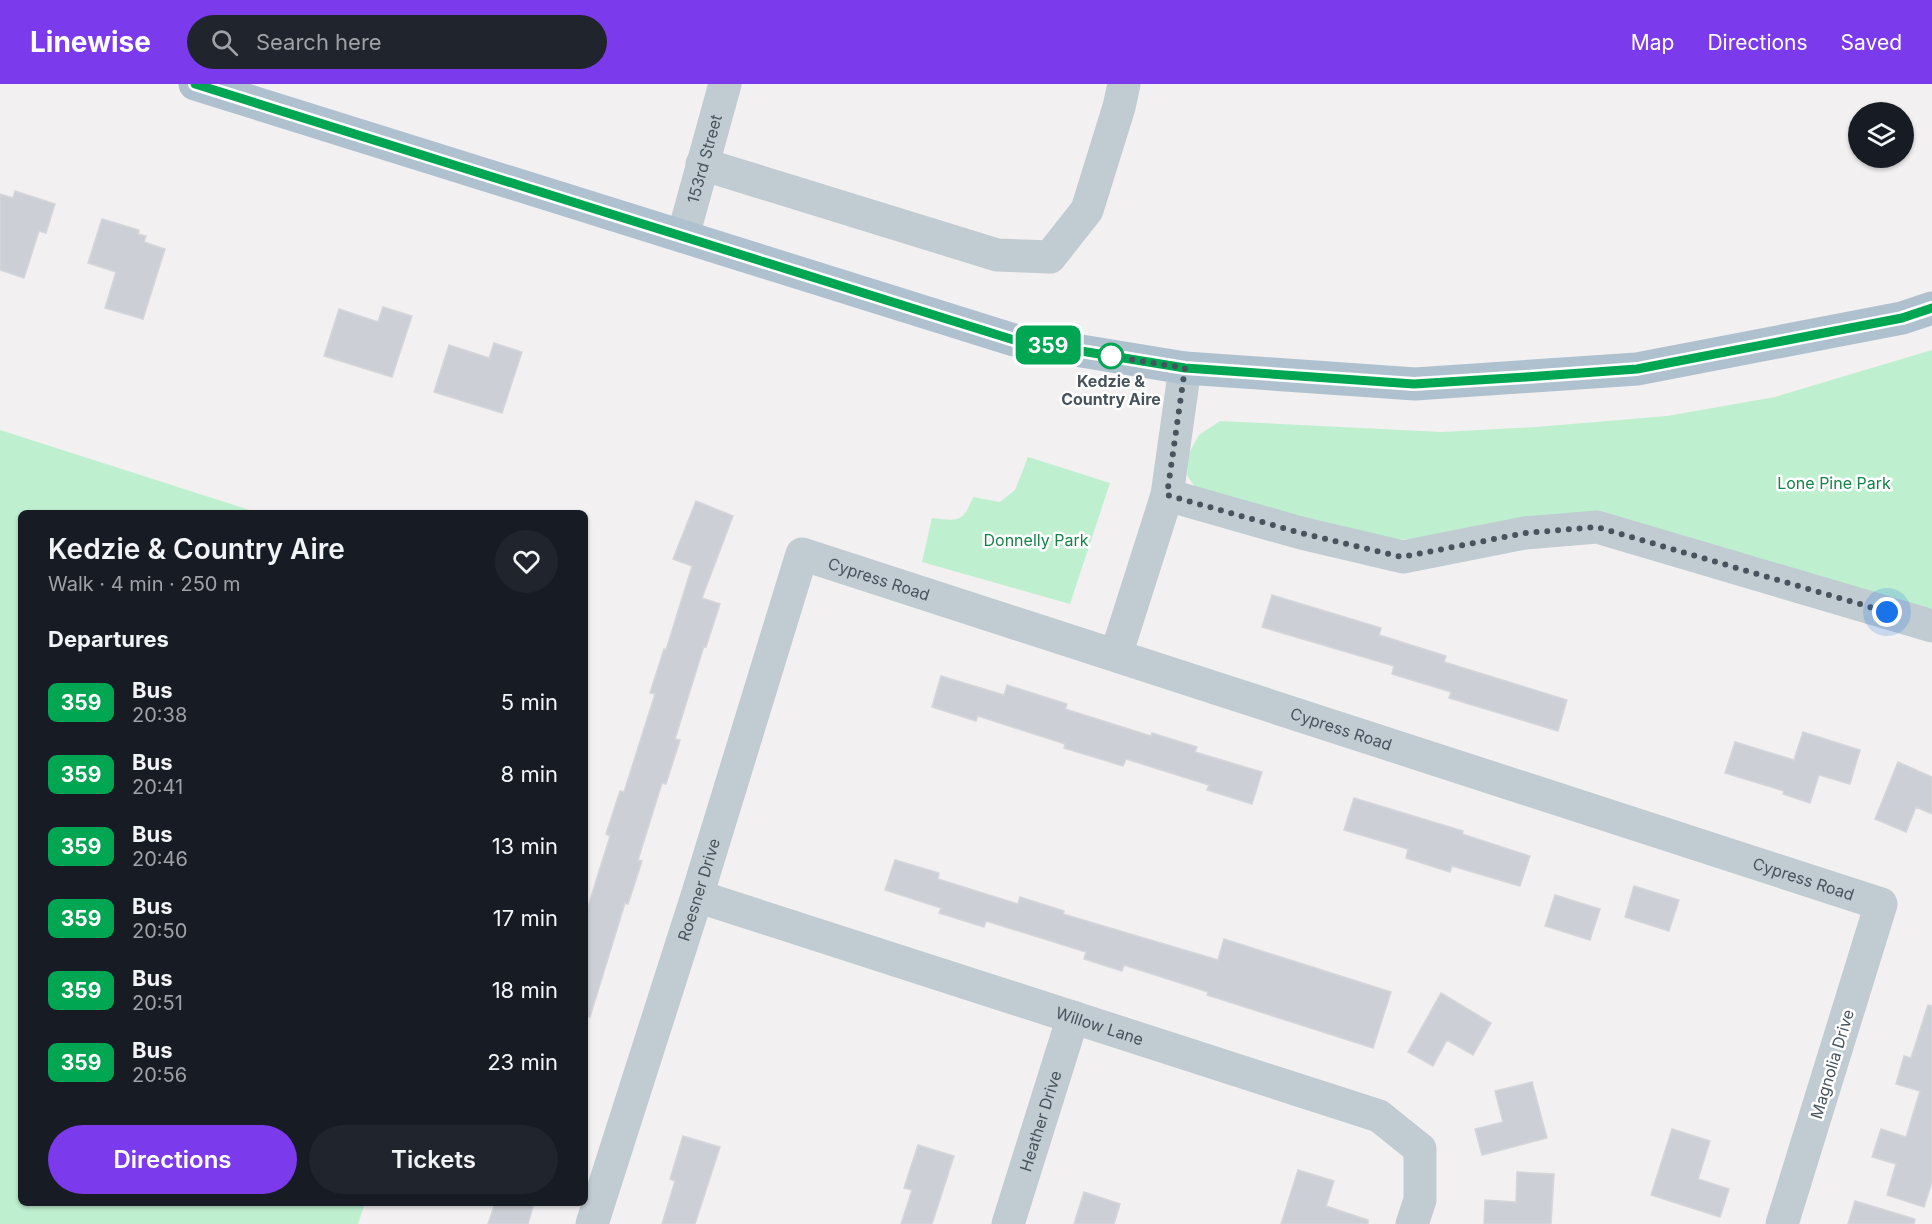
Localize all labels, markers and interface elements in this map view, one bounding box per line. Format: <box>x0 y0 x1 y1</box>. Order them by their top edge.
search box <box>187 15 607 69</box>
text: Linewise <box>30 25 151 59</box>
icon: search <box>208 26 241 59</box>
text: Search here <box>256 29 382 55</box>
text: Map <box>1631 30 1674 55</box>
text: Directions <box>1707 30 1808 55</box>
text: Saved <box>1841 30 1902 55</box>
map controls <box>1848 102 1914 168</box>
button: layers <box>1848 102 1914 168</box>
street label: 153rd Street <box>683 112 726 206</box>
line badge: 359 <box>1014 326 1082 364</box>
text: 359 <box>1028 333 1068 358</box>
marker: Kedzie & Country Aire <box>1098 343 1124 369</box>
place label: Kedzie & Country Aire <box>1061 371 1161 409</box>
park label: Lone Pine Park <box>1777 473 1891 493</box>
button: heart <box>495 530 558 593</box>
park label: Donnelly Park <box>984 530 1089 550</box>
text: Kedzie & Country Aire <box>48 532 345 566</box>
street label: Cypress Road <box>826 553 932 605</box>
text: Walk · 4 min · 250 m <box>48 572 241 596</box>
your location <box>1872 597 1902 627</box>
text: Departures <box>48 626 169 652</box>
text: Bus <box>132 677 173 703</box>
text: 5 min <box>501 689 558 715</box>
text: 359 <box>61 690 101 715</box>
text: 20:38 <box>132 703 187 727</box>
street label: Cypress Road <box>1288 703 1394 755</box>
text: Bus <box>132 749 173 775</box>
text: 8 min <box>501 761 558 787</box>
text: 359 <box>61 762 101 787</box>
text: 20:41 <box>132 775 183 799</box>
text: Bus <box>132 821 173 847</box>
text: 13 min <box>492 833 558 859</box>
text: 359 <box>61 834 101 859</box>
street label: Roesner Drive <box>673 836 724 943</box>
text: 20:46 <box>132 847 188 871</box>
street label: Cypress Road <box>1750 853 1857 905</box>
text: Bus <box>132 893 173 919</box>
text: 17 min <box>493 905 558 931</box>
text: 359 <box>61 906 101 931</box>
text: 20:50 <box>132 919 187 943</box>
text: Bus <box>132 965 173 991</box>
text: 18 min <box>492 977 558 1003</box>
text: 359 <box>61 978 101 1003</box>
text: 20:51 <box>132 991 183 1015</box>
street label: Willow Lane <box>1053 1002 1146 1049</box>
street label: Magnolia Drive <box>1806 1007 1858 1121</box>
text: Bus <box>132 1037 173 1063</box>
text: 23 min <box>487 1049 558 1075</box>
text: 359 <box>61 1050 101 1075</box>
text: 20:56 <box>132 1063 187 1087</box>
street label: Heather Drive <box>1015 1068 1066 1174</box>
button: Directions <box>48 1125 297 1194</box>
button: Tickets <box>309 1125 558 1194</box>

